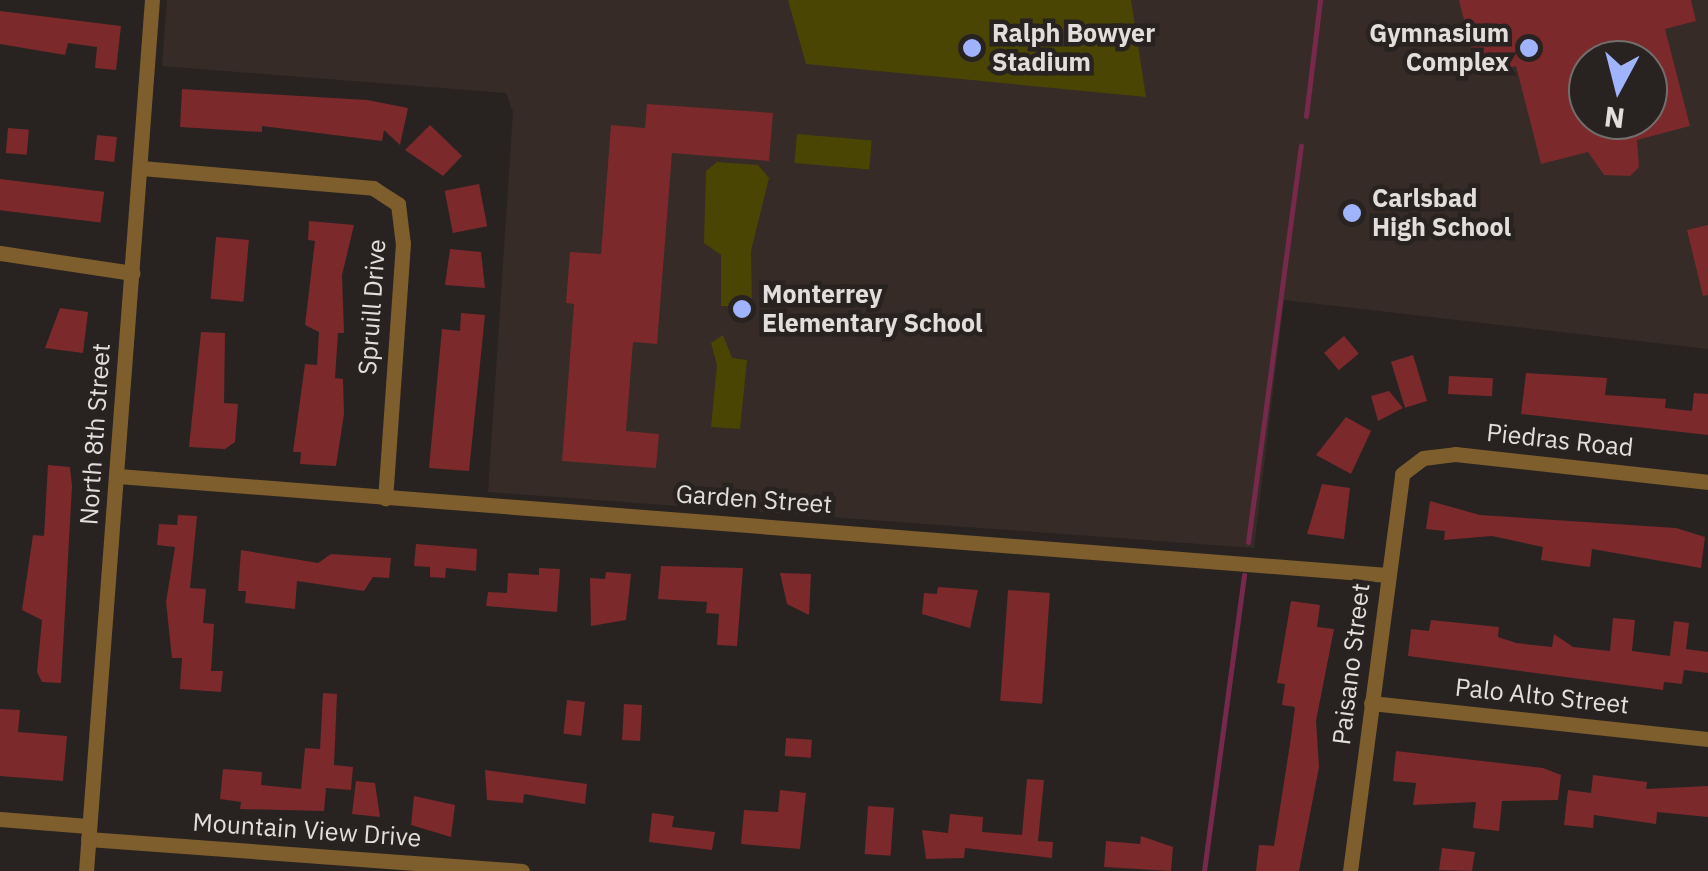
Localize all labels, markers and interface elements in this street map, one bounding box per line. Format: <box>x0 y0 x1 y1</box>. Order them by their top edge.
place label: Ralph Bowyer Stadium <box>992 19 1155 78</box>
place label: Gymnasium Complex <box>1369 19 1509 78</box>
marker: Ralph Bowyer Stadium <box>961 37 983 59</box>
marker: Gymnasium Complex <box>1518 37 1540 59</box>
north arrow <box>1568 40 1668 140</box>
text: N <box>1602 99 1627 138</box>
place label: Carlsbad High School <box>1372 184 1511 243</box>
marker: Carlsbad High School <box>1341 202 1363 224</box>
street label: Spruill Drive <box>352 238 392 376</box>
place label: Monterrey Elementary School <box>762 280 983 339</box>
marker: Monterrey Elementary School <box>731 298 753 320</box>
street label: North 8th Street <box>74 342 116 526</box>
street label: Piedras Road <box>1485 417 1635 463</box>
street label: Garden Street <box>675 479 833 519</box>
street label: Paisano Street <box>1326 581 1376 747</box>
street label: Palo Alto Street <box>1454 672 1630 720</box>
street label: Mountain View Drive <box>192 807 422 853</box>

